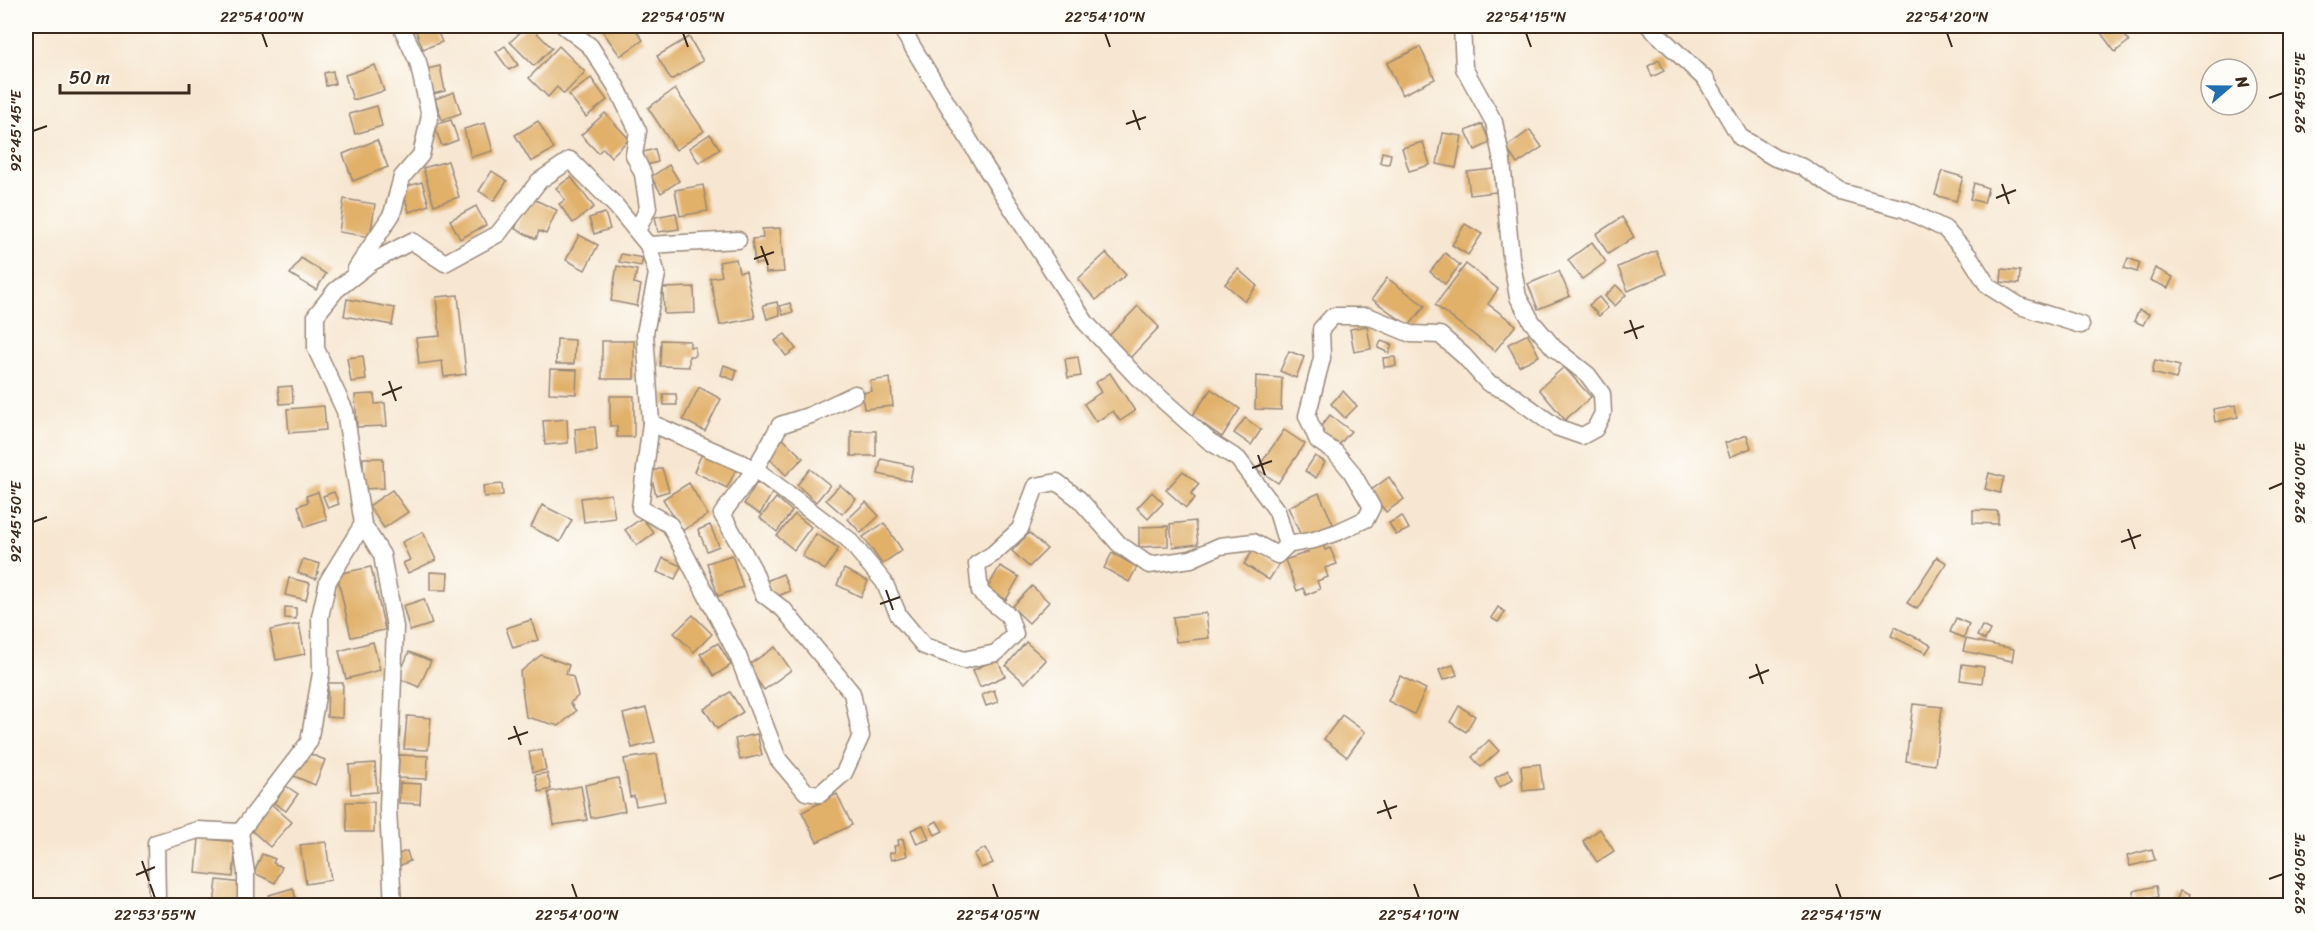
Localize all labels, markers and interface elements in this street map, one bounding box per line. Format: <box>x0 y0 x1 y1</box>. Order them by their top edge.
text: 22°54'00"N <box>220 4 304 30</box>
text: 22°54'05"N <box>641 4 725 30</box>
text: 22°54'10"N <box>1065 4 1146 30</box>
text: 22°54'15"N <box>1486 4 1567 30</box>
text: 22°54'20"N <box>1906 4 1989 30</box>
text: 92°45'55"E <box>2287 51 2313 134</box>
scale bar <box>60 57 189 95</box>
north arrow <box>2199 57 2259 117</box>
text: 50 m <box>69 62 110 94</box>
text: N <box>2227 71 2258 93</box>
text: 92°45'45"E <box>3 89 29 172</box>
text: 92°46'00"E <box>2287 441 2313 524</box>
text: 92°45'50"E <box>3 480 29 563</box>
text: 92°46'05"E <box>2287 832 2313 914</box>
text: 22°53'55"N <box>114 902 196 928</box>
text: 22°54'00"N <box>535 902 619 928</box>
text: 22°54'05"N <box>956 902 1040 928</box>
text: 22°54'10"N <box>1379 902 1460 928</box>
text: 22°54'15"N <box>1801 902 1882 928</box>

